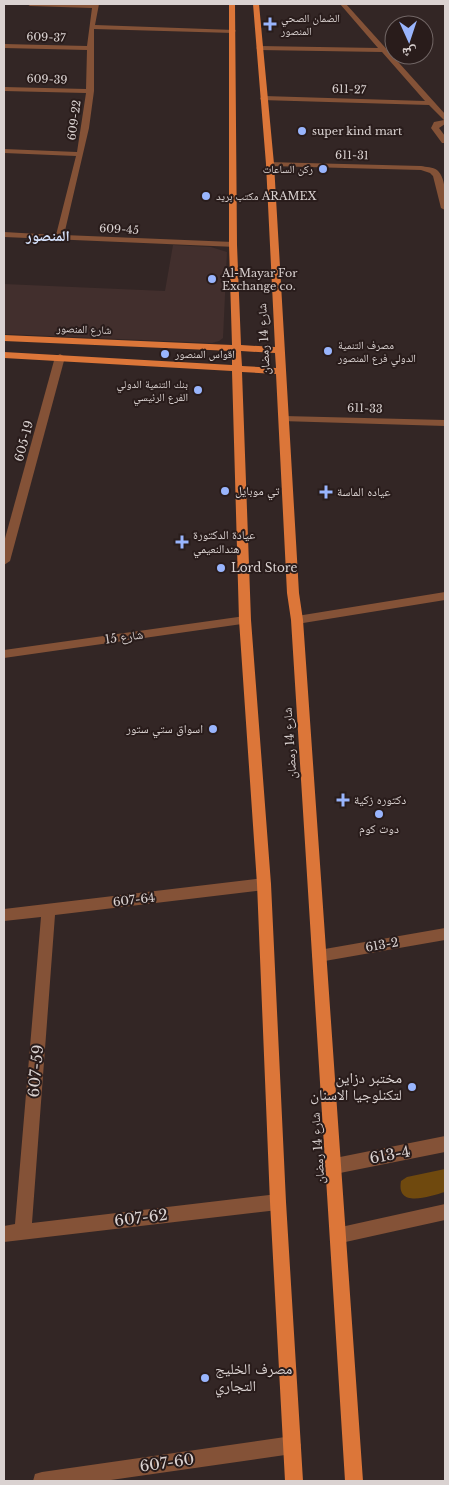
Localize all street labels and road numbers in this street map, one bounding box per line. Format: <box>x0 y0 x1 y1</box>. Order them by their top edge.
street label: 609-37 <box>26 29 66 45</box>
street label: 609-39 <box>26 71 68 87</box>
street label: 611-27 <box>332 81 367 97</box>
street label: 609-22 <box>64 99 84 141</box>
street label: 611-31 <box>335 148 369 162</box>
street label: 609-45 <box>99 221 139 237</box>
street label: شارع 14 رمضان <box>254 303 274 375</box>
street label: شارع المنصور <box>55 321 112 337</box>
street label: 611-33 <box>347 400 383 416</box>
street label: 605-19 <box>11 419 36 463</box>
street label: شارع 15 <box>104 626 144 648</box>
street label: شارع 14 رمضان <box>280 707 300 779</box>
street label: 607-64 <box>112 889 156 910</box>
street label: 613-2 <box>364 934 400 955</box>
street label: 607-59 <box>24 1044 47 1098</box>
street label: شارع 14 رمضان <box>308 1112 328 1184</box>
street label: 613-4 <box>368 1141 412 1168</box>
street label: 607-62 <box>113 1205 169 1230</box>
street label: 607-60 <box>138 1449 195 1476</box>

